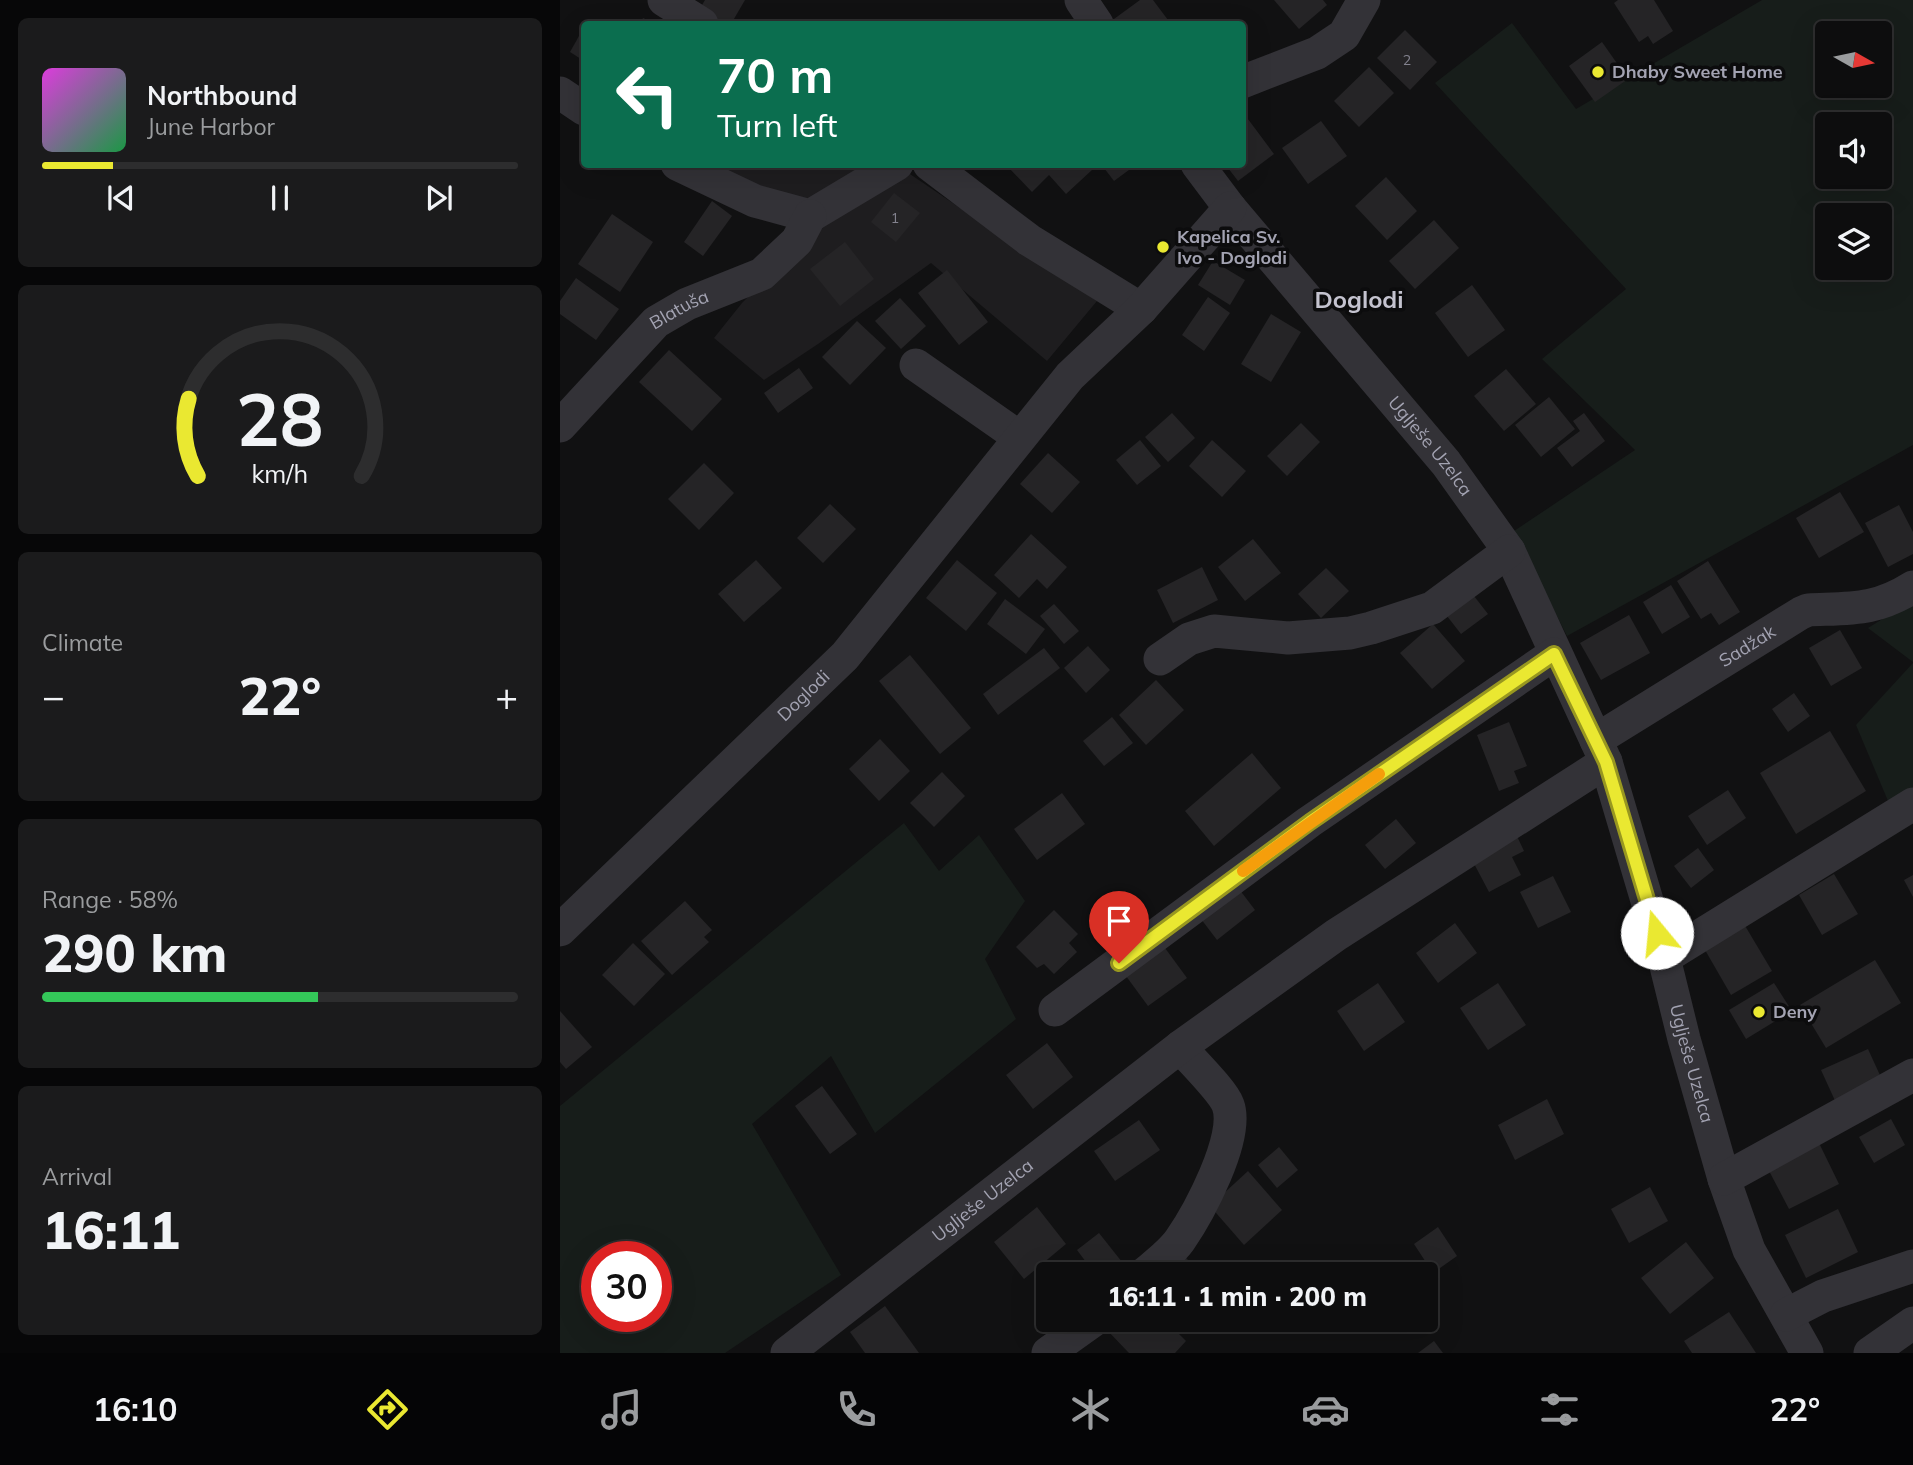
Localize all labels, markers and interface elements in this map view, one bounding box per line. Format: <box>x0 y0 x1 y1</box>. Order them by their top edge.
north arrow <box>1815 21 1892 98</box>
map controls <box>1815 21 1892 280</box>
text: 70 m <box>717 44 833 105</box>
icon: left <box>602 49 693 140</box>
house number: 2 <box>1403 51 1411 69</box>
place label: Dhaby Sweet Home <box>1612 60 1783 83</box>
marker: Dhaby Sweet Home <box>1590 64 1606 80</box>
text: Northbound <box>147 79 297 112</box>
text: Turn left <box>717 105 837 145</box>
text: June Harbor <box>147 112 275 141</box>
button: sound <box>1815 112 1892 189</box>
icon: previous <box>102 179 140 217</box>
icon: pause <box>261 179 299 217</box>
icon: next <box>420 179 458 217</box>
button: layers <box>1815 203 1892 280</box>
house number: 1 <box>891 209 899 227</box>
place label: Kapelica Sv. Ivo - Doglodi <box>1177 225 1287 269</box>
marker: Kapelica Sv. Ivo - Doglodi <box>1155 239 1171 255</box>
street label: Blatuša <box>645 284 712 334</box>
district label: Doglodi <box>1314 284 1404 314</box>
text: 28 <box>236 373 324 464</box>
street label: Uglješe Uzelca <box>1383 391 1478 500</box>
text: km/h <box>252 457 308 488</box>
street label: Sadžak <box>1715 619 1780 672</box>
text: Climate <box>42 628 123 657</box>
text: 22° <box>239 663 321 728</box>
street label: Doglodi <box>772 665 834 726</box>
text: − <box>42 672 65 720</box>
text: + <box>495 672 518 720</box>
text: Range · 58% <box>42 885 178 914</box>
pin <box>1089 891 1149 963</box>
position arrow <box>1620 896 1694 970</box>
icon: arrive <box>1100 902 1138 940</box>
text: 290 km <box>42 920 227 985</box>
place label: Deny <box>1773 1000 1817 1023</box>
street label: Uglješe Uzelca <box>1665 1002 1719 1125</box>
marker: Deny <box>1751 1004 1767 1020</box>
street label: Uglješe Uzelca <box>927 1154 1038 1247</box>
text: Arrival <box>42 1162 112 1191</box>
text: 16:11 <box>42 1197 180 1262</box>
speed limit sign: 30 <box>581 1241 672 1332</box>
text: 16:11 · 1 min · 200 m <box>1107 1280 1367 1313</box>
icon: directions <box>363 1385 412 1434</box>
icon: music <box>597 1385 646 1434</box>
icon: phone <box>832 1385 881 1434</box>
icon: climate <box>1066 1385 1115 1434</box>
icon: car <box>1301 1385 1350 1434</box>
icon: filters <box>1535 1385 1584 1434</box>
text: 16:10 <box>93 1389 177 1429</box>
text: 22° <box>1770 1389 1820 1429</box>

